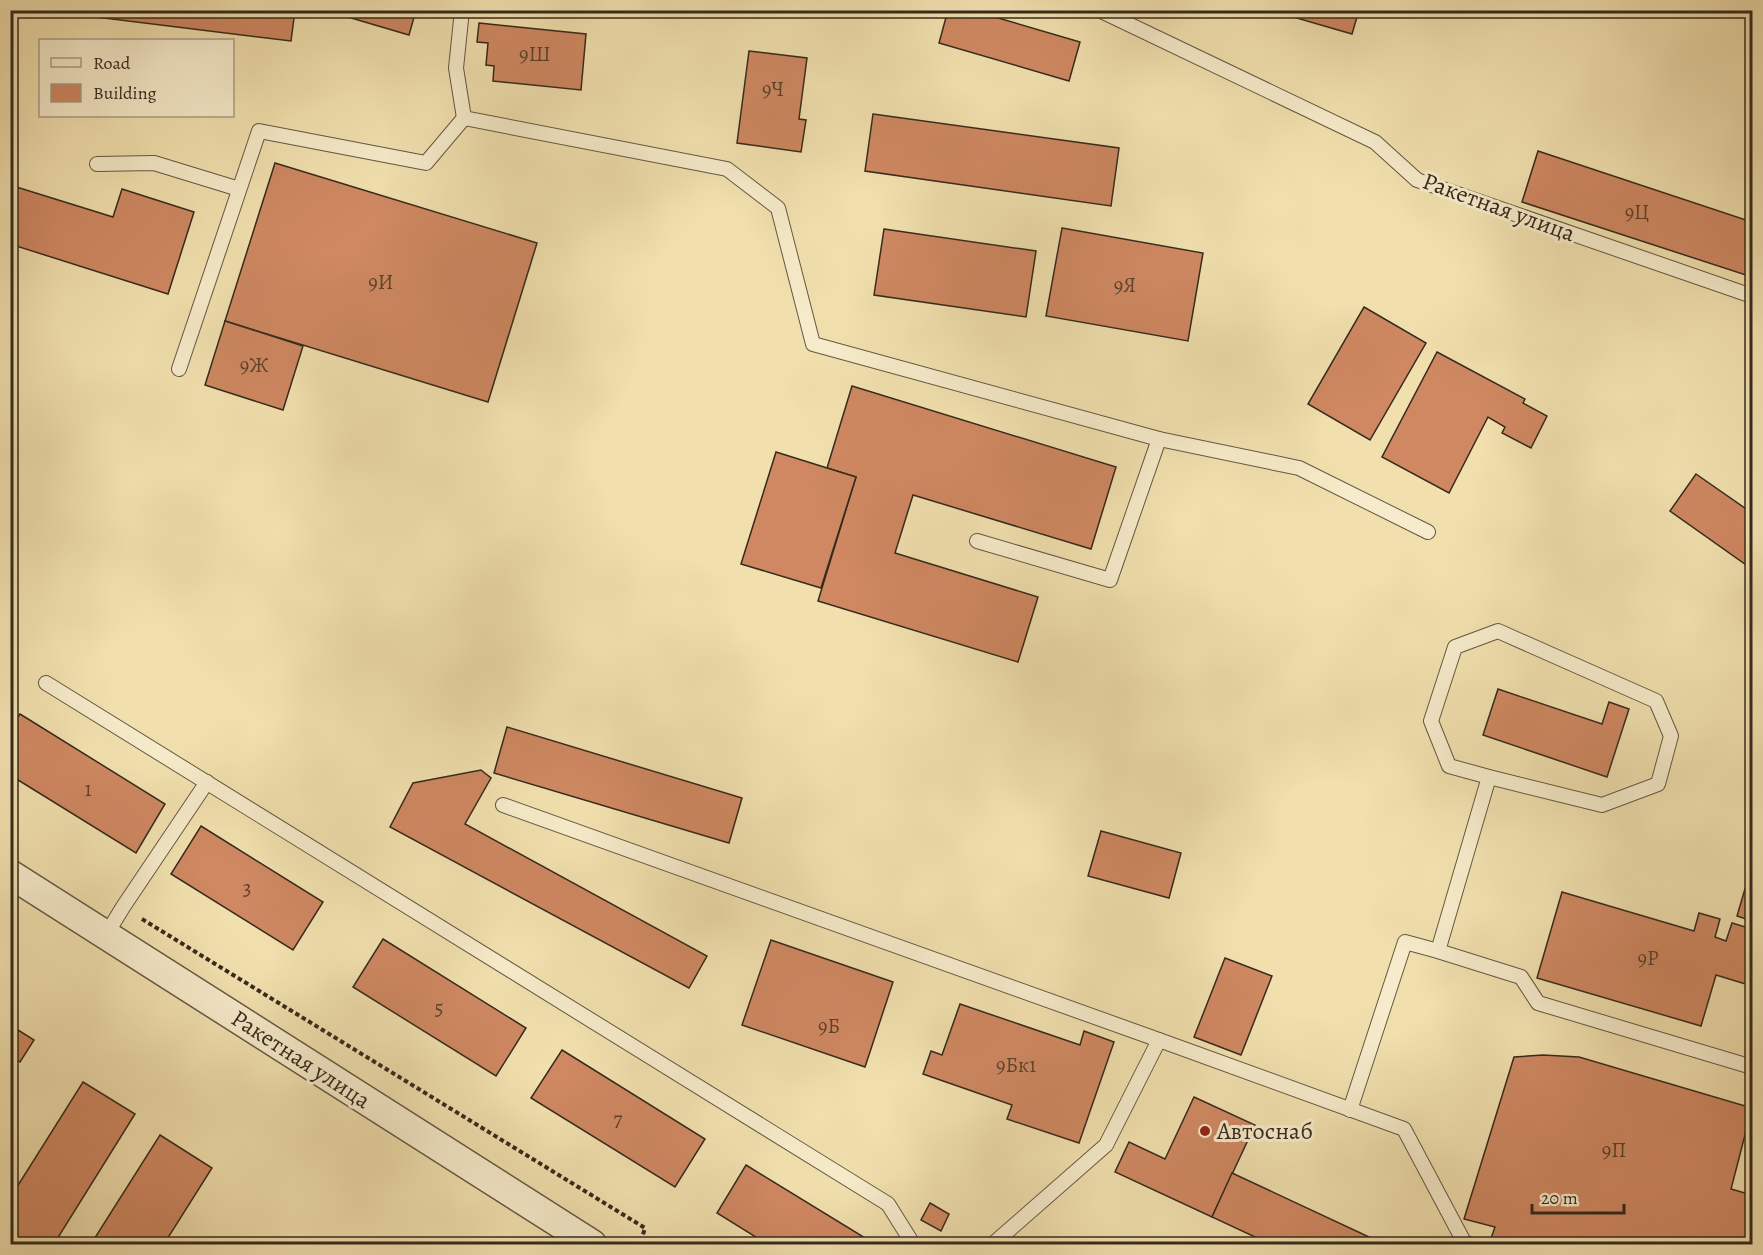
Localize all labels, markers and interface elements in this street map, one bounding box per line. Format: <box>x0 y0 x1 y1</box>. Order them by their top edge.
legend <box>39 39 234 117</box>
house number: 9Ш <box>519 40 551 68</box>
text: Road <box>93 51 131 75</box>
house number: 9Ч <box>762 75 784 103</box>
text: Building <box>93 81 157 105</box>
street label: Ракетная улица <box>1418 165 1580 249</box>
house number: 9Ц <box>1625 198 1649 226</box>
house number: 9И <box>368 268 394 296</box>
house number: 9Я <box>1114 271 1136 299</box>
house number: 9Ж <box>240 351 268 379</box>
house number: 1 <box>84 775 92 803</box>
house number: 3 <box>243 874 251 902</box>
house number: 9Р <box>1637 944 1659 972</box>
house number: 5 <box>434 994 444 1022</box>
street label: Ракетная улица <box>225 1002 377 1116</box>
house number: 9Б <box>818 1012 840 1040</box>
house number: 9Бк1 <box>996 1051 1036 1079</box>
house number: 7 <box>614 1105 623 1133</box>
place label: Автоснаб <box>1216 1115 1313 1147</box>
marker: Автоснаб <box>1198 1124 1212 1138</box>
house number: 9П <box>1602 1136 1626 1164</box>
scale bar <box>1532 1177 1624 1215</box>
text: 20 m <box>1541 1186 1578 1210</box>

